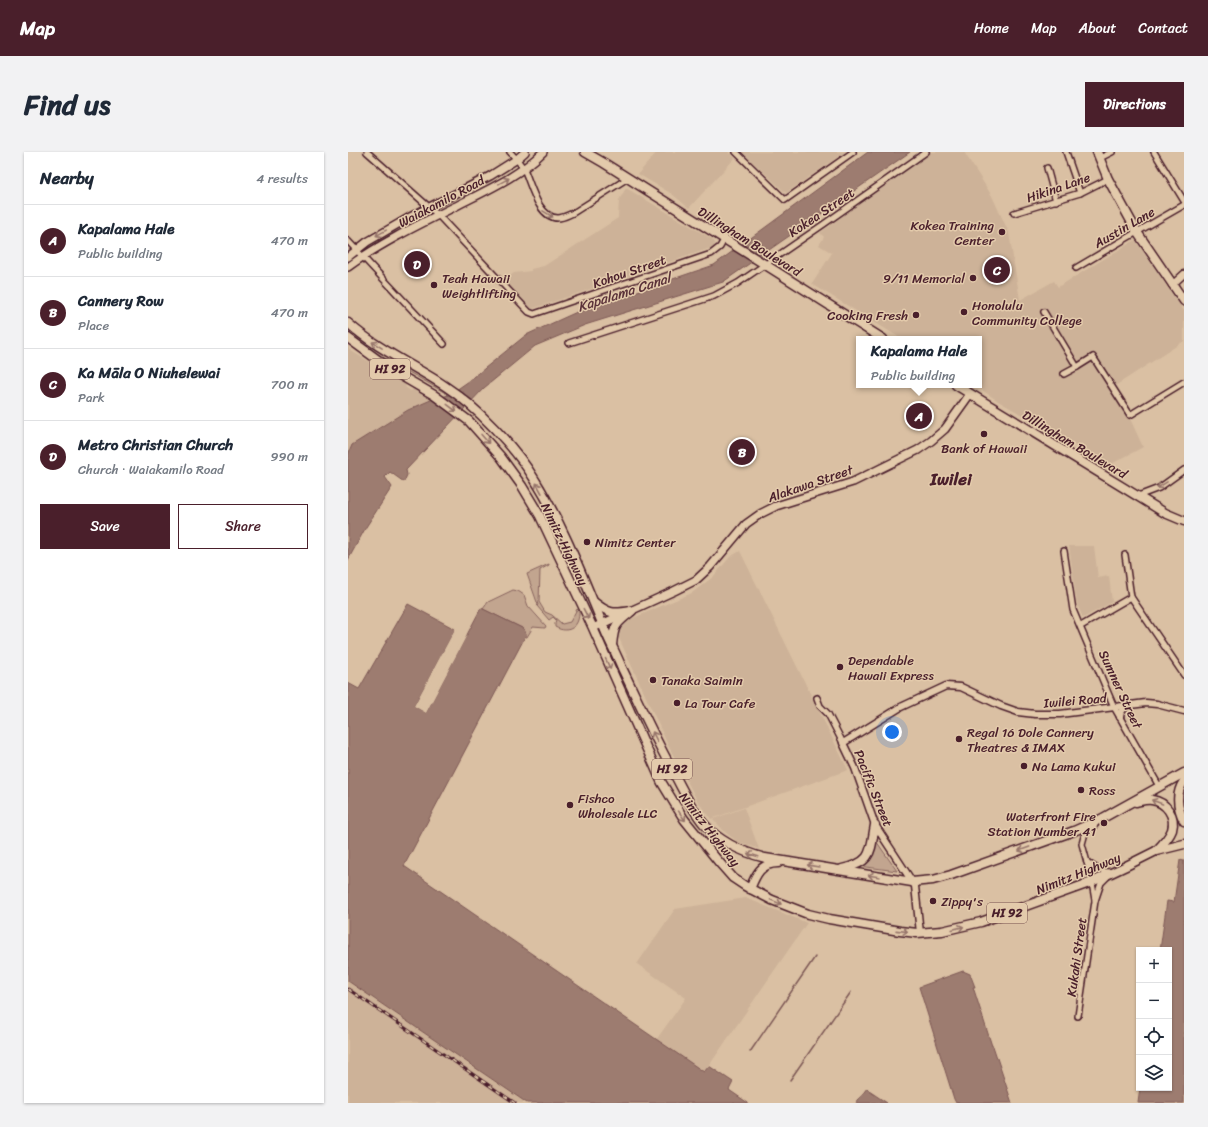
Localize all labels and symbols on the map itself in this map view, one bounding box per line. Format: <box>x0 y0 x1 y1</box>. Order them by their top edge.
street label: Hikina Lane <box>1023 166 1094 209</box>
street label: Waiakamilo Road <box>394 168 490 234</box>
one-way arrow <box>498 176 510 184</box>
street label: Kokea Street <box>783 181 860 243</box>
street label: Dillingham Boulevard <box>693 200 807 283</box>
street label: Austin Lane <box>1088 200 1159 255</box>
one-way arrow <box>542 210 554 218</box>
place label: Kokea Training Center <box>911 214 995 252</box>
marker: Kokea Training Center <box>997 227 1007 237</box>
one-way arrow <box>376 230 388 238</box>
street label: Kohou Street <box>589 248 669 295</box>
pin: D <box>404 249 430 279</box>
pin: C <box>984 255 1010 285</box>
water label: Kapalama Canal <box>574 265 677 319</box>
place label: Teah Hawaii Weightlifting <box>442 267 517 305</box>
place label: 9/11 Memorial <box>883 267 965 290</box>
marker: 9/11 Memorial <box>968 273 978 283</box>
marker: Teah Hawaii Weightlifting <box>429 280 439 290</box>
place label: Honolulu Community College <box>972 294 1082 332</box>
place label: Cooking Fresh <box>827 304 908 327</box>
marker: Honolulu Community College <box>959 307 969 317</box>
marker: Cooking Fresh <box>911 310 921 320</box>
one-way arrow <box>371 341 383 349</box>
road number: HI 92 <box>370 359 410 379</box>
pin: A <box>906 401 932 431</box>
one-way arrow <box>446 404 457 412</box>
street label: Dillingham Boulevard <box>1018 404 1133 486</box>
marker: Bank of Hawaii <box>979 429 989 439</box>
one-way arrow <box>481 433 490 444</box>
pin: B <box>729 437 755 467</box>
place label: Bank of Hawaii <box>941 437 1027 460</box>
street label: Alakawa Street <box>763 458 857 509</box>
district label: Iwilei <box>929 464 973 494</box>
one-way arrow <box>535 482 543 494</box>
one-way arrow <box>1156 482 1168 490</box>
street label: Nimitz Highway <box>535 499 595 590</box>
place label: Nimitz Center <box>595 531 676 554</box>
marker: Nimitz Center <box>582 537 592 547</box>
one-way arrow <box>583 608 590 620</box>
street label: Sumner Street <box>1092 646 1149 733</box>
place label: Dependable Hawaii Express <box>848 649 935 687</box>
one-way arrow <box>605 658 612 670</box>
marker: Dependable Hawaii Express <box>835 662 845 672</box>
place label: Tanaka Saimin <box>661 669 743 692</box>
marker: Tanaka Saimin <box>648 675 658 685</box>
street label: Iwilei Road <box>1042 686 1109 715</box>
place label: La Tour Cafe <box>685 692 756 715</box>
marker: La Tour Cafe <box>672 698 682 708</box>
place label: Regal 16 Dole Cannery Theatres & IMAX <box>967 721 1094 759</box>
your location <box>882 722 902 742</box>
one-way arrow <box>651 732 658 744</box>
marker: Regal 16 Dole Cannery Theatres & IMAX <box>954 734 964 744</box>
street label: Pacific Street <box>848 746 900 831</box>
place label: Na Lama Kukui <box>1032 755 1116 778</box>
road number: HI 92 <box>652 759 692 779</box>
marker: Na Lama Kukui <box>1019 761 1029 771</box>
place label: Ross <box>1089 779 1115 802</box>
marker: Ross <box>1076 785 1086 795</box>
place label: Fishco Wholesale LLC <box>578 787 657 825</box>
street label: Nimitz Highway <box>673 787 746 872</box>
one-way arrow <box>1150 798 1163 805</box>
marker: Fishco Wholesale LLC <box>565 800 575 810</box>
place label: Waterfront Fire Station Number 41 <box>987 805 1096 843</box>
one-way arrow <box>678 810 686 821</box>
marker: Waterfront Fire Station Number 41 <box>1099 818 1109 828</box>
one-way arrow <box>1018 846 1031 853</box>
street label: Nimitz Highway <box>1032 846 1124 901</box>
one-way arrow <box>747 851 760 858</box>
one-way arrow <box>807 862 820 870</box>
one-way arrow <box>868 872 881 880</box>
place label: Zippy's <box>941 890 984 913</box>
marker: Zippy's <box>928 896 938 906</box>
one-way arrow <box>770 898 782 906</box>
road number: HI 92 <box>987 903 1027 923</box>
street label: Kukahi Street <box>1060 916 1093 998</box>
one-way arrow <box>952 924 965 931</box>
one-way arrow <box>895 928 908 935</box>

